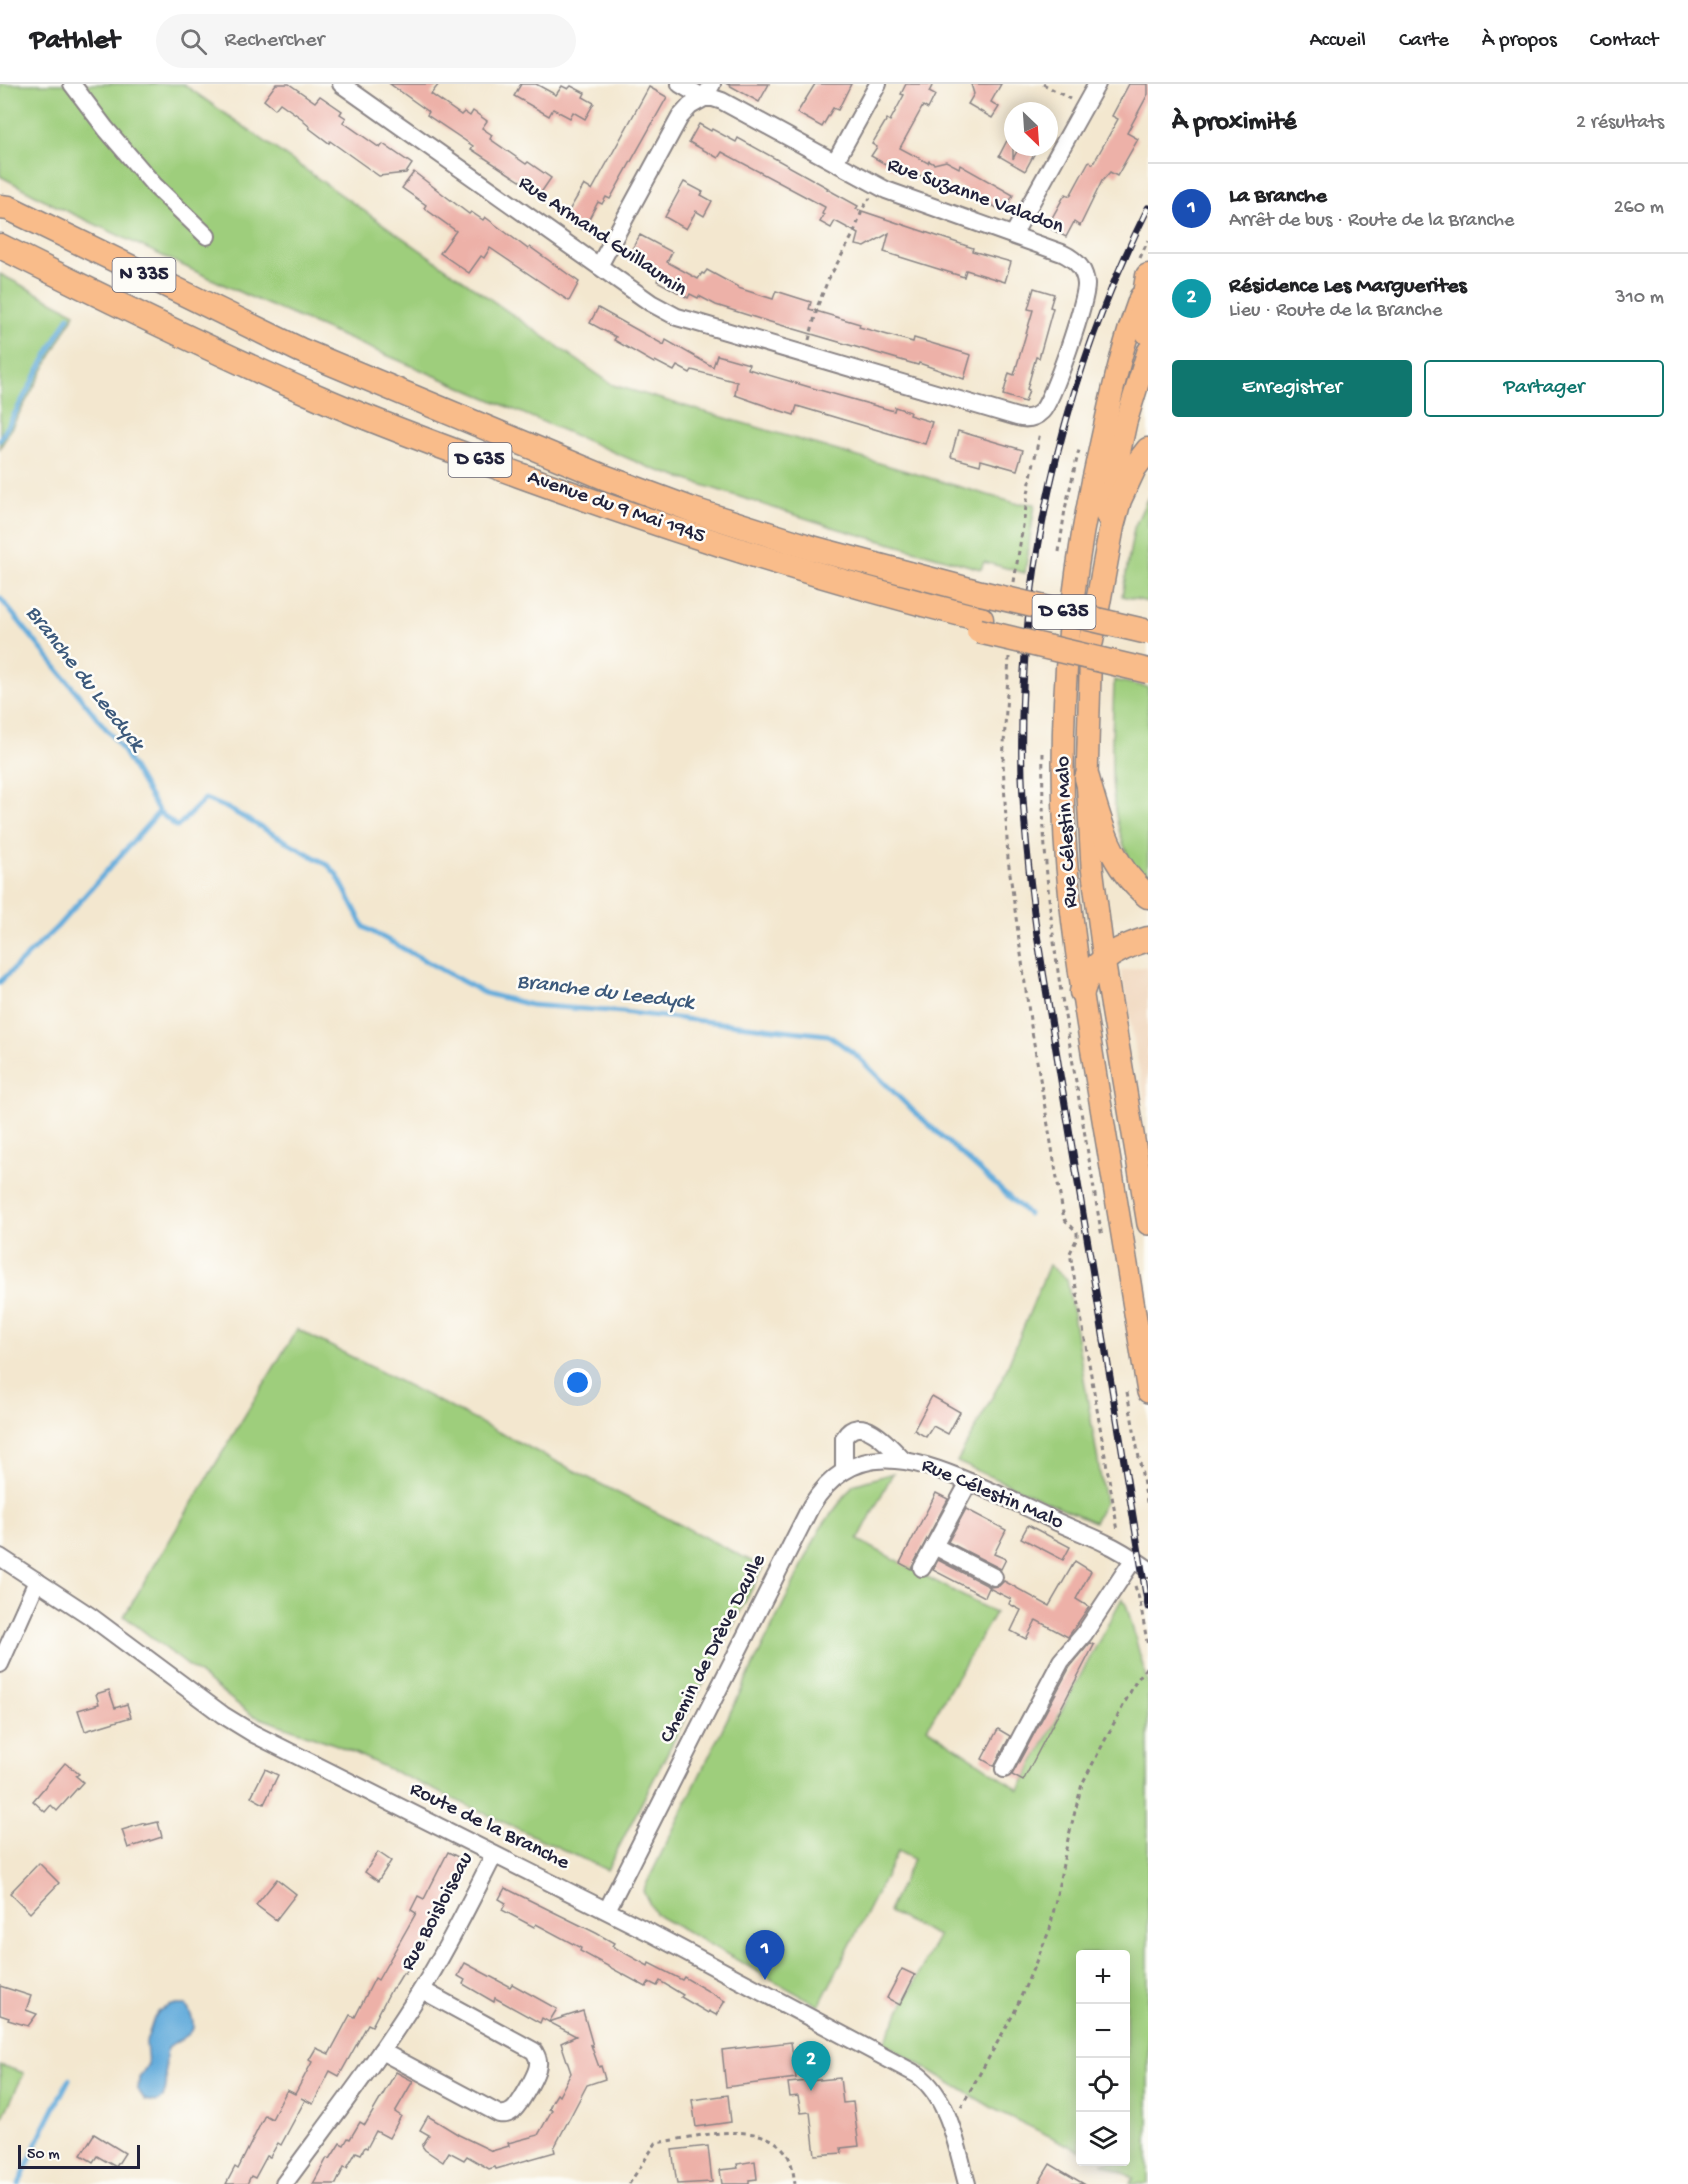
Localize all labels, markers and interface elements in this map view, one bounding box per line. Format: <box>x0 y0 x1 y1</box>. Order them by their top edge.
search box <box>156 14 576 68</box>
text: Pathlet <box>30 25 120 58</box>
icon: search <box>177 25 210 58</box>
text: Rechercher <box>225 28 324 54</box>
text: Accueil <box>1309 29 1366 54</box>
text: Carte <box>1399 29 1449 54</box>
text: À propos <box>1482 29 1557 54</box>
text: Contact <box>1590 29 1658 54</box>
north arrow <box>1004 102 1058 156</box>
text: À proximité <box>1172 108 1296 139</box>
text: 2 résultats <box>1576 112 1664 135</box>
street label: Rue Suzanne Valadon <box>883 153 1067 241</box>
street label: Rue Armand Guillaumin <box>513 171 691 303</box>
text: La Branche <box>1229 184 1327 210</box>
text: 1 <box>1187 197 1196 220</box>
text: 260 m <box>1614 197 1664 220</box>
text: Arrêt de bus · Route de la Branche <box>1229 210 1514 233</box>
road number: N 335 <box>112 258 176 292</box>
text: Résidence Les Marguerites <box>1229 274 1467 300</box>
text: 2 <box>1187 287 1196 310</box>
text: 310 m <box>1615 287 1664 310</box>
text: Lieu · Route de la Branche <box>1229 300 1442 323</box>
button: Enregistrer <box>1172 360 1412 417</box>
button: Partager <box>1424 360 1664 417</box>
road number: D 635 <box>448 443 512 477</box>
street label: Avenue du 9 Mai 1945 <box>524 466 708 550</box>
road number: D 635 <box>1032 595 1096 629</box>
water label: Branche du Leedyck <box>19 601 150 759</box>
street label: Rue Célestin Malo <box>1052 755 1084 909</box>
water label: Branche du Leedyck <box>515 969 697 1017</box>
your location <box>563 1368 592 1397</box>
street label: Rue Célestin Malo <box>917 1454 1067 1536</box>
street label: Chemin de Drève Daulle <box>656 1549 773 1747</box>
street label: Route de la Branche <box>405 1778 574 1877</box>
street label: Rue Boisloiseau <box>396 1848 480 1976</box>
pin: 1 <box>746 1930 784 1980</box>
map controls <box>1076 1950 1130 2166</box>
button: + <box>1076 1950 1130 2004</box>
button: − <box>1076 2004 1130 2058</box>
pin: 2 <box>792 2042 830 2091</box>
button: locate <box>1076 2058 1130 2112</box>
button: layers <box>1076 2112 1130 2166</box>
scale bar <box>18 2142 140 2170</box>
text: 50 m <box>27 2146 60 2165</box>

